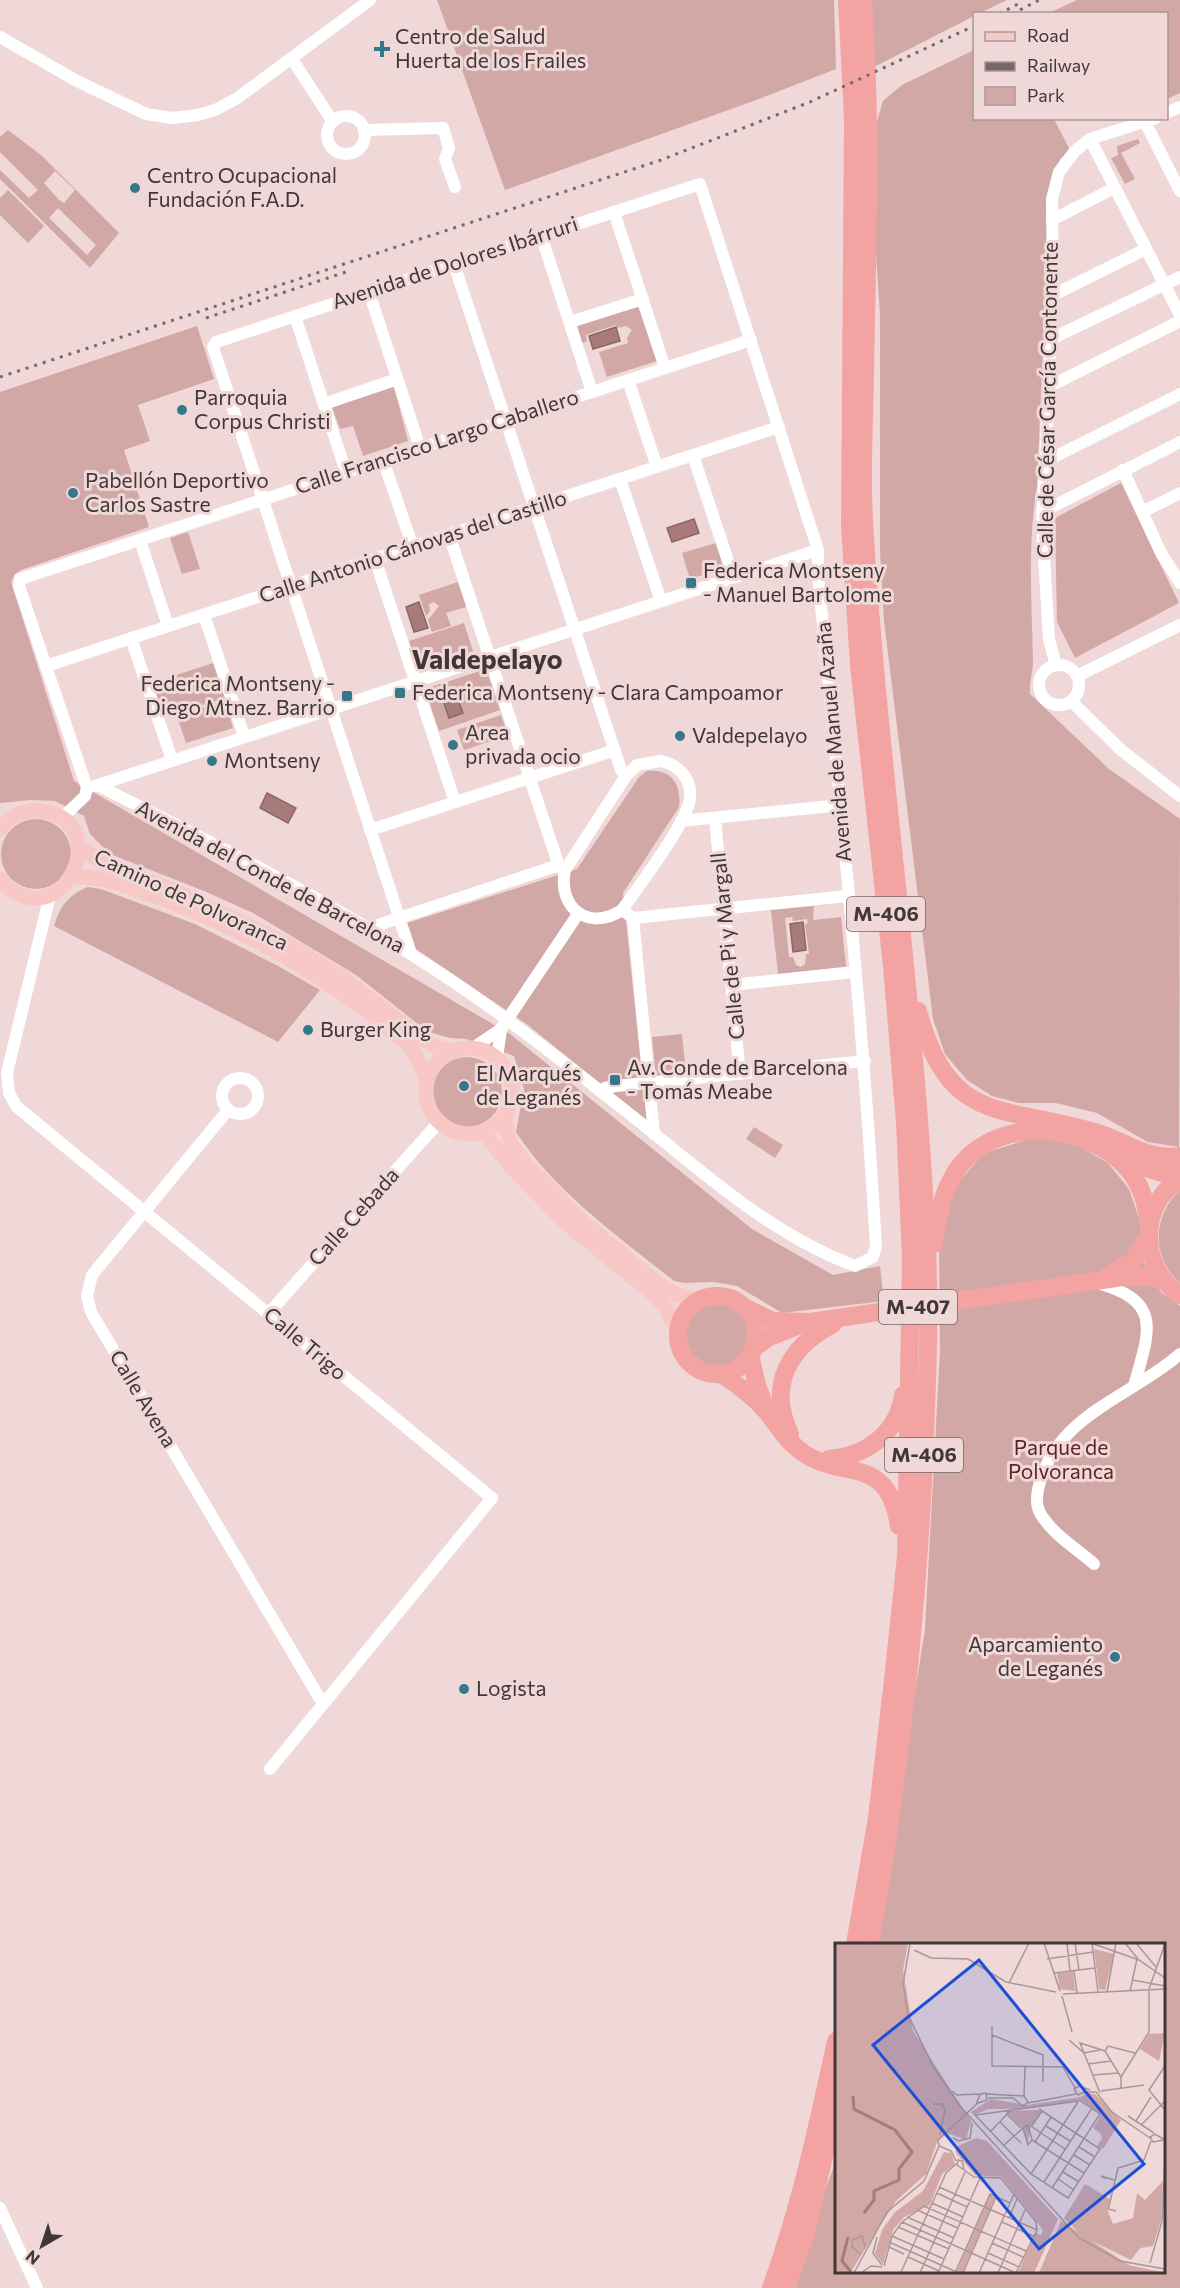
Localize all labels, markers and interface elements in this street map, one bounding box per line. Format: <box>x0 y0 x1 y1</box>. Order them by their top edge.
legend <box>973 12 1168 120</box>
place label: Centro de Salud Huerta de los Frailes <box>395 23 586 72</box>
text: Road <box>1027 24 1069 46</box>
marker: Centro de Salud Huerta de los Frailes <box>373 40 391 58</box>
text: Railway <box>1027 54 1090 76</box>
text: Park <box>1027 84 1065 106</box>
place label: Centro Ocupacional Fundación F.A.D. <box>147 162 337 211</box>
marker: Centro Ocupacional Fundación F.A.D. <box>128 181 142 195</box>
street label: Avenida de Dolores Ibárruri <box>328 210 581 313</box>
street label: Calle de César García Contonente <box>1031 241 1062 558</box>
street label: Calle Francisco Largo Caballero <box>292 383 581 498</box>
place label: Parroquia Corpus Christi <box>194 384 331 433</box>
marker: Parroquia Corpus Christi <box>175 403 189 417</box>
place label: Pabellón Deportivo Carlos Sastre <box>85 467 269 516</box>
street label: Calle Antonio Cánovas del Castillo <box>256 484 569 607</box>
marker: Pabellón Deportivo Carlos Sastre <box>66 486 80 500</box>
place label: Federica Montseny - Manuel Bartolome <box>703 557 892 606</box>
marker: Federica Montseny - Manuel Bartolome <box>684 576 698 590</box>
street label: Avenida de Manuel Azaña <box>810 621 855 863</box>
district label: Valdepelayo <box>411 642 563 675</box>
place label: Federica Montseny - Diego Mtnez. Barrio <box>141 670 335 719</box>
place label: Federica Montseny - Clara Campoamor <box>412 679 783 704</box>
marker: Federica Montseny - Clara Campoamor <box>393 686 407 700</box>
marker: Federica Montseny - Diego Mtnez. Barrio <box>340 689 354 703</box>
place label: Area privada ocio <box>465 719 581 768</box>
place label: Valdepelayo <box>692 722 807 747</box>
marker: Valdepelayo <box>673 729 687 743</box>
marker: Area privada ocio <box>446 738 460 752</box>
place label: Montseny <box>224 747 321 772</box>
marker: Montseny <box>205 754 219 768</box>
street label: Avenida del Conde de Barcelona <box>132 794 409 957</box>
street label: Camino de Polvoranca <box>91 843 293 955</box>
street label: Calle de Pi y Margall <box>704 851 749 1041</box>
road number: M-406 <box>847 897 925 931</box>
place label: Burger King <box>320 1016 431 1041</box>
marker: Burger King <box>301 1023 315 1037</box>
place label: Av. Conde de Barcelona - Tomás Meabe <box>627 1054 848 1103</box>
place label: El Marqués de Leganés <box>476 1060 581 1109</box>
marker: Av. Conde de Barcelona - Tomás Meabe <box>608 1073 622 1087</box>
marker: El Marqués de Leganés <box>457 1079 471 1093</box>
street label: Calle Cebada <box>302 1162 403 1270</box>
road number: M-407 <box>879 1290 957 1324</box>
street label: Calle Trigo <box>259 1301 352 1385</box>
street label: Calle Avena <box>105 1345 183 1452</box>
park label: Parque de Polvoranca <box>1008 1434 1114 1483</box>
road number: M-406 <box>885 1438 963 1472</box>
place label: Aparcamiento de Leganés <box>968 1631 1103 1680</box>
marker: Aparcamiento de Leganés <box>1108 1650 1122 1664</box>
place label: Logista <box>476 1675 546 1700</box>
marker: Logista <box>457 1682 471 1696</box>
inset map <box>835 1943 1165 2273</box>
north arrow <box>12 2216 72 2276</box>
text: N <box>22 2247 43 2269</box>

